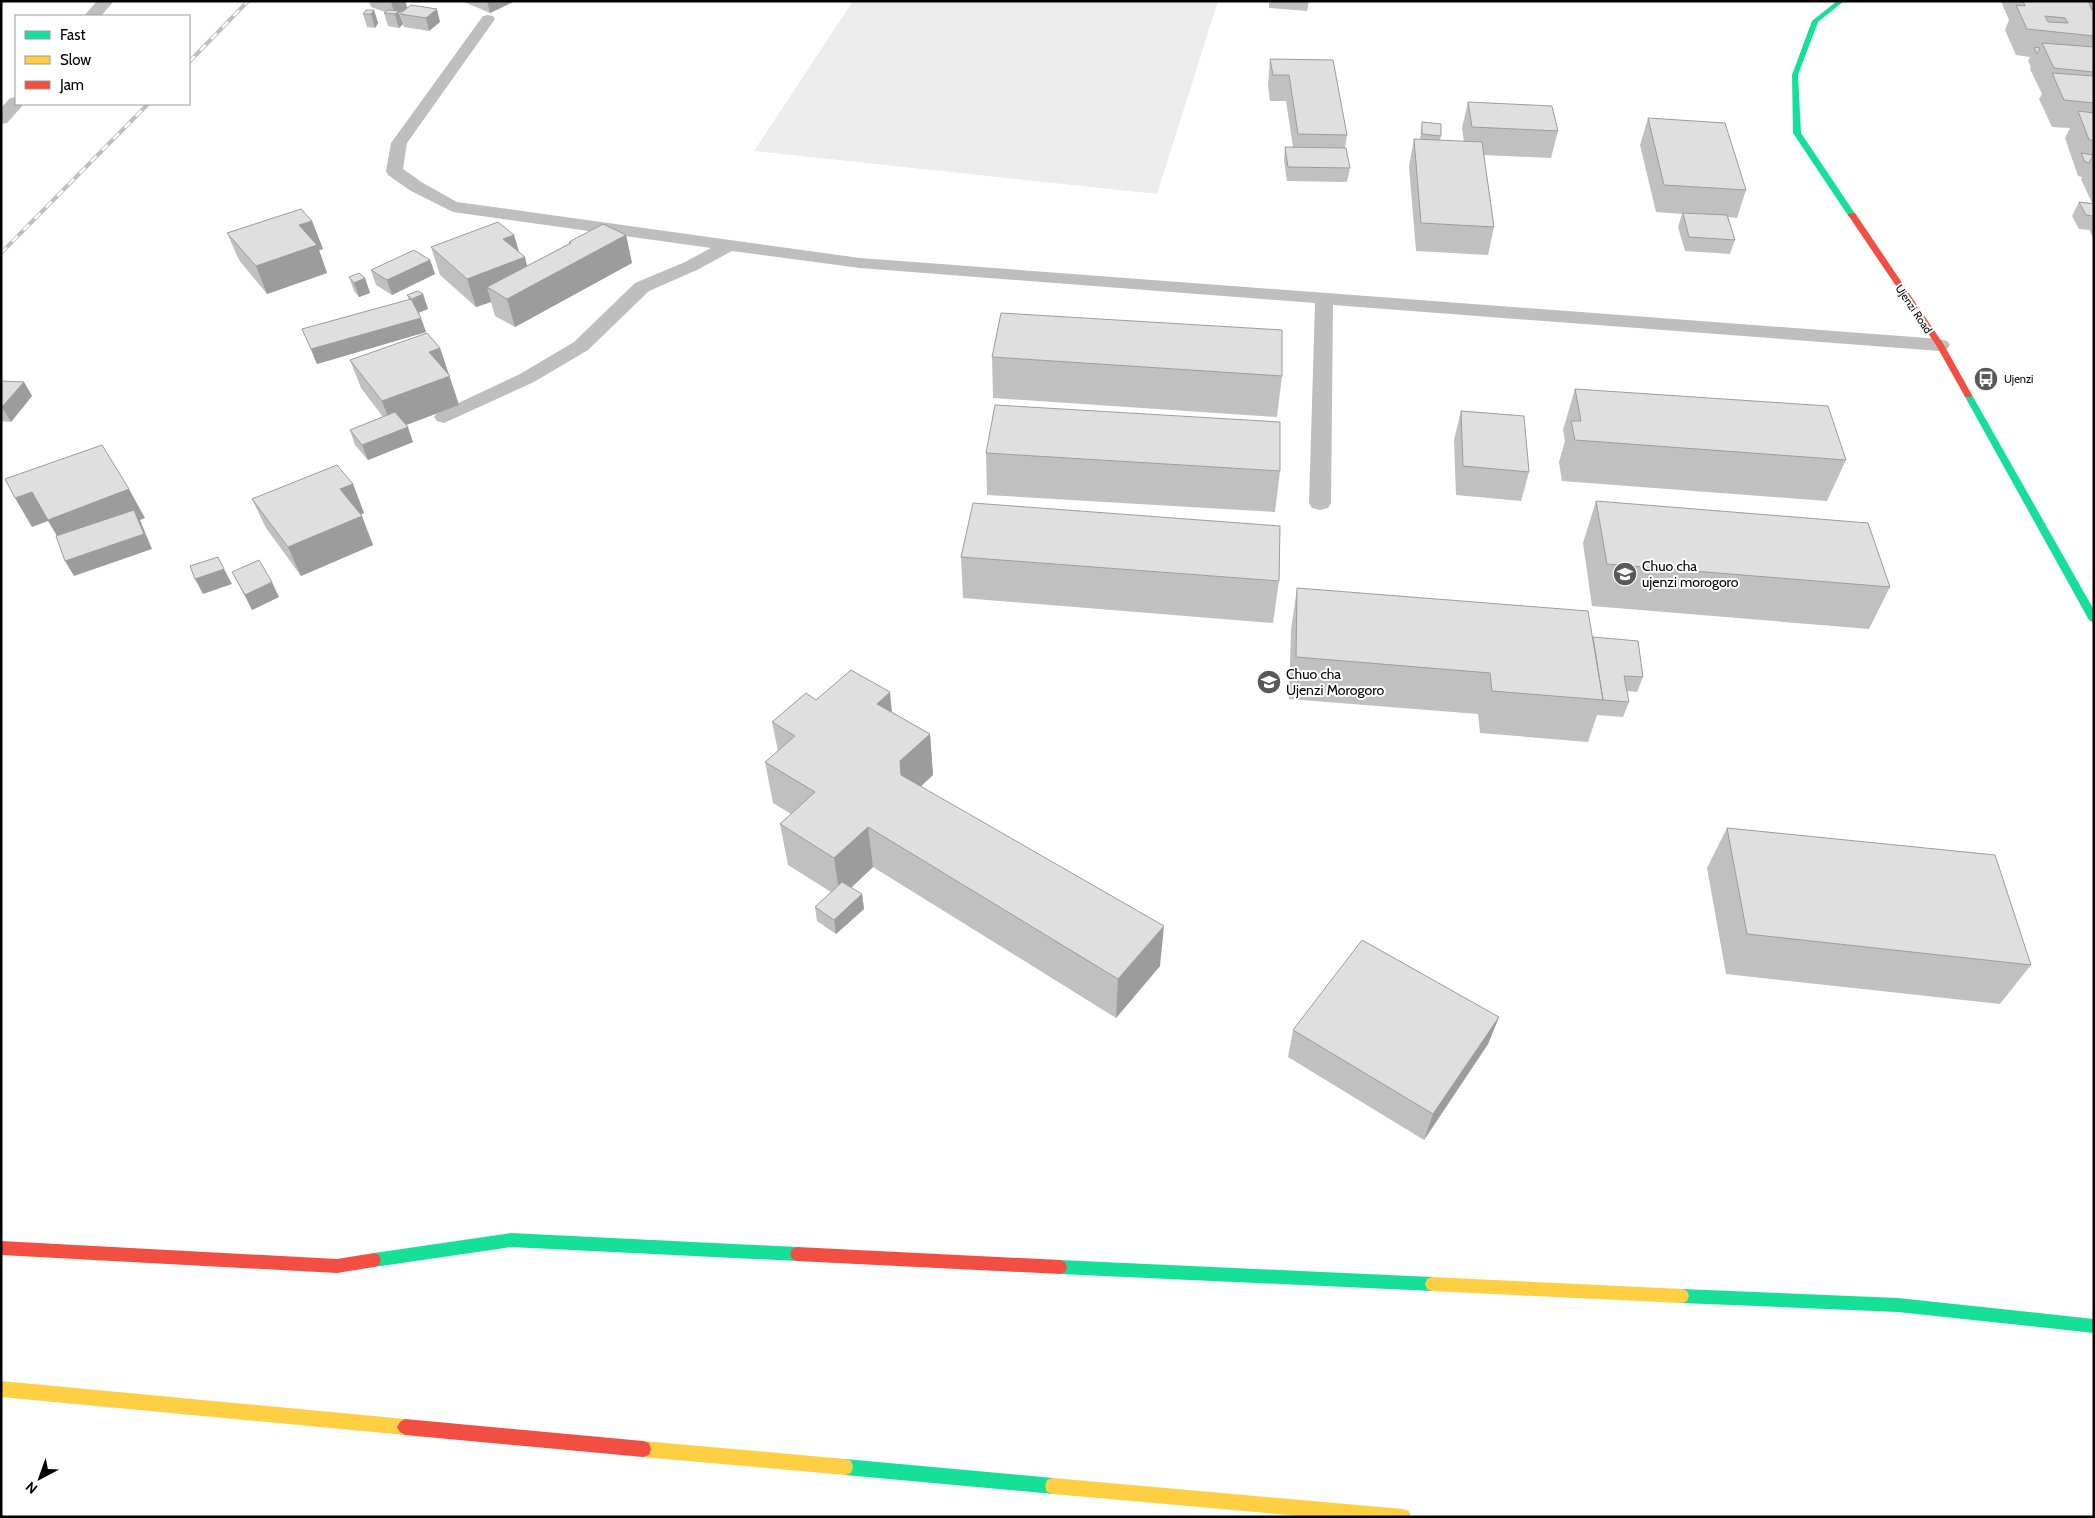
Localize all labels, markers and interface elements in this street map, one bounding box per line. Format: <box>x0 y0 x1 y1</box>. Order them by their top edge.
legend <box>15 15 190 105</box>
text: Fast <box>60 26 85 44</box>
text: Slow <box>60 51 91 69</box>
text: Jam <box>59 76 84 94</box>
street label: Ujenzi Road <box>1893 282 1935 336</box>
bus stop icon: Ujenzi <box>1973 366 1999 392</box>
place label: Ujenzi <box>2004 372 2033 386</box>
place label: Chuo cha ujenzi morogoro <box>1642 557 1739 591</box>
school or university icon: Chuo cha ujenzi morogoro <box>1612 561 1638 587</box>
place label: Chuo cha Ujenzi Morogoro <box>1286 665 1384 699</box>
school or university icon: Chuo cha Ujenzi Morogoro <box>1256 669 1282 695</box>
north arrow <box>15 1453 65 1503</box>
text: N <box>22 1478 41 1498</box>

